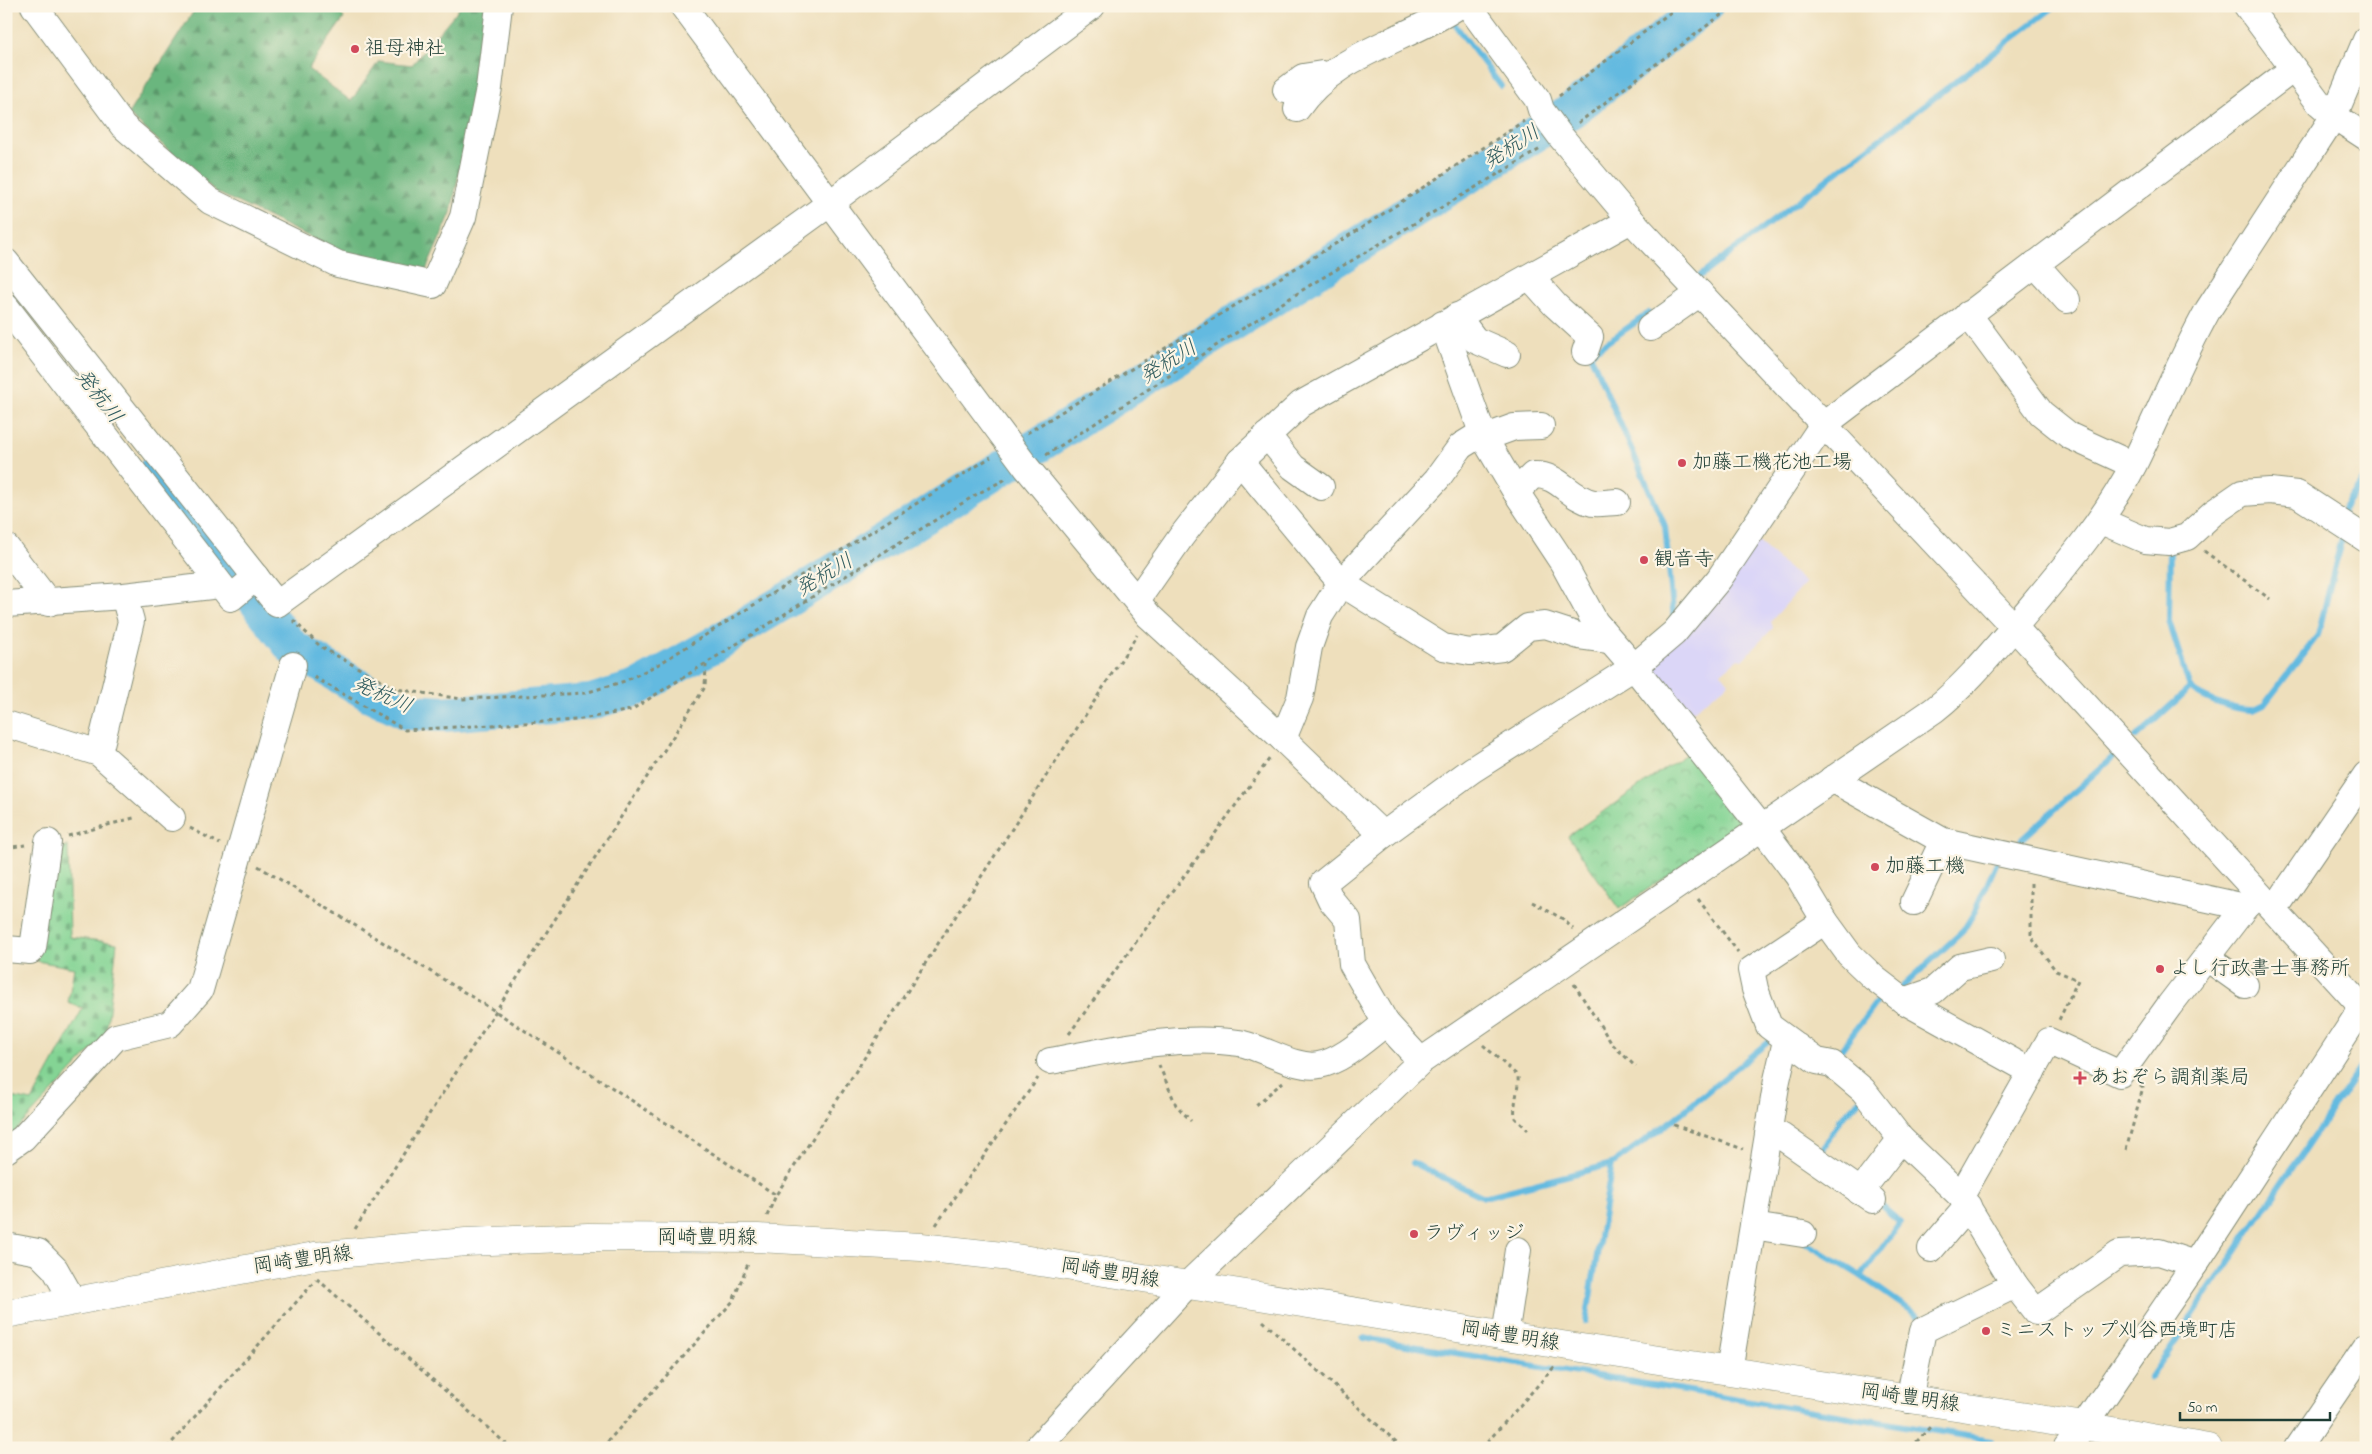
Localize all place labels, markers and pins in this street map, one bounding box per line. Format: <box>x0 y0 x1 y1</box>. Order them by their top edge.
place label: 祖母神社 <box>365 35 445 64</box>
marker: 祖母神社 <box>349 43 361 55</box>
place label: 加藤工機花池工場 <box>1692 449 1852 478</box>
marker: 加藤工機花池工場 <box>1676 457 1688 469</box>
place label: 観音寺 <box>1654 546 1714 575</box>
marker: 観音寺 <box>1638 554 1650 566</box>
place label: 加藤工機 <box>1885 853 1965 882</box>
marker: 加藤工機 <box>1869 861 1881 873</box>
place label: よし行政書士事務所 <box>2170 955 2350 984</box>
marker: よし行政書士事務所 <box>2154 963 2166 975</box>
place label: あおぞら調剤薬局 <box>2090 1064 2250 1093</box>
marker: あおぞら調剤薬局 <box>2074 1072 2086 1084</box>
place label: ラヴィッジ <box>1424 1220 1524 1249</box>
marker: ラヴィッジ <box>1408 1228 1420 1240</box>
place label: ミニストップ刈谷西境町店 <box>1996 1317 2238 1346</box>
marker: ミニストップ刈谷西境町店 <box>1980 1325 1992 1337</box>

